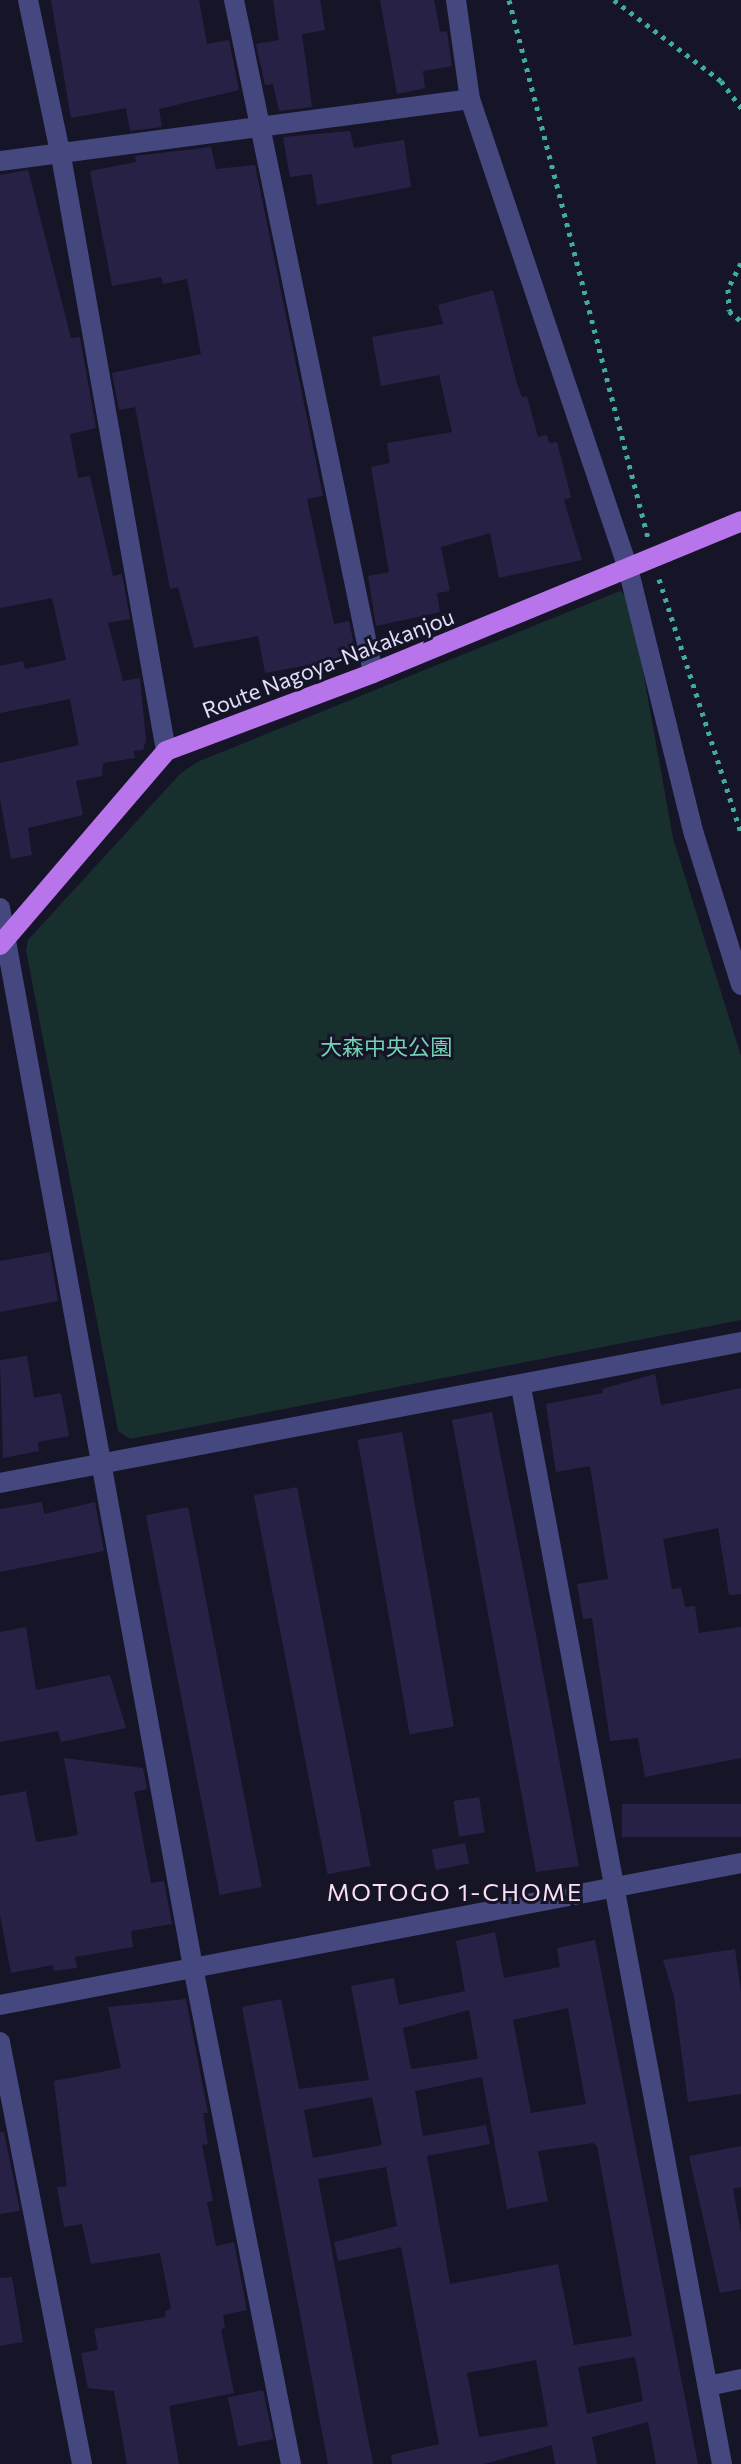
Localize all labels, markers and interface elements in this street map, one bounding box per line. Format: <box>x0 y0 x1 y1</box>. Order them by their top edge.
street label: Route Nagoya-Nakakanjou <box>199 603 457 723</box>
park label: 大森中央公園 <box>320 1034 452 1060</box>
district label: MOTOGO 1-CHOME <box>327 1878 583 1906</box>

